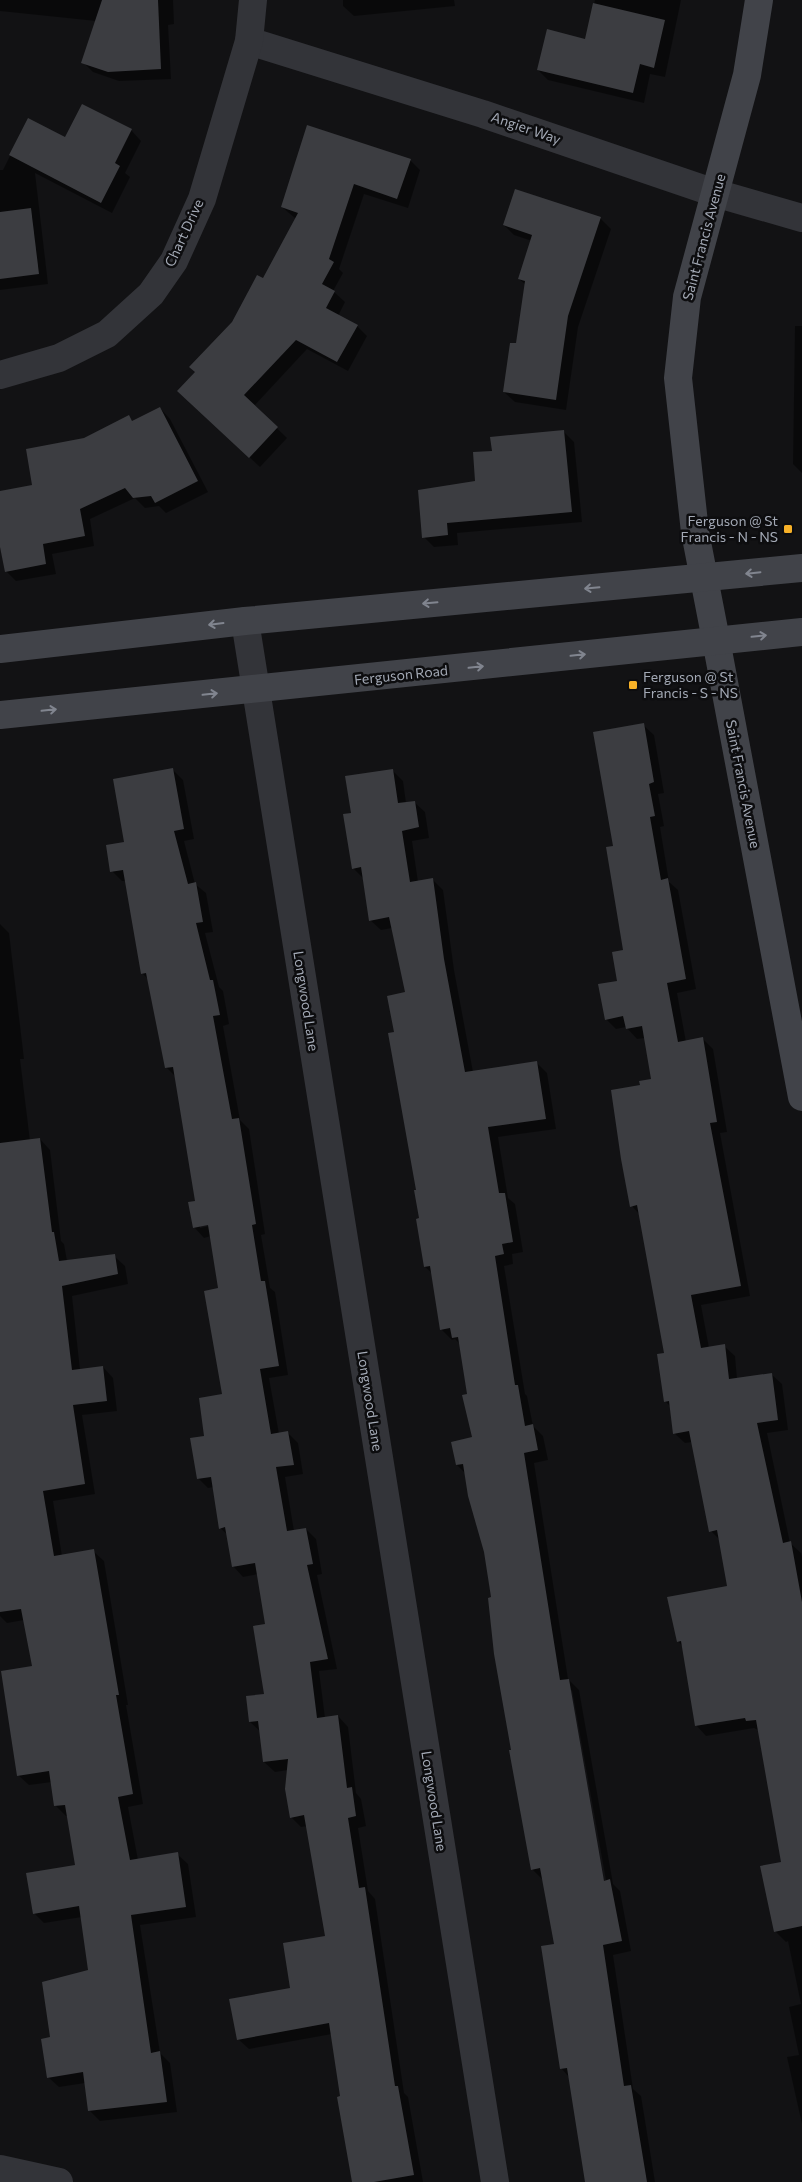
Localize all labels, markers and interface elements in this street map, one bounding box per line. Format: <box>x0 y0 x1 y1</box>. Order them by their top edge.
street label: Angier Way <box>489 108 563 147</box>
street label: Saint Francis Avenue <box>678 172 729 302</box>
street label: Chart Drive <box>160 196 207 269</box>
place label: Ferguson @ St Francis - N - NS <box>681 512 778 545</box>
marker: Ferguson @ St Francis - N - NS <box>782 523 794 535</box>
one-way arrow <box>746 568 762 578</box>
one-way arrow <box>584 583 600 593</box>
one-way arrow <box>422 599 438 608</box>
one-way arrow <box>208 619 224 629</box>
one-way arrow <box>751 631 767 641</box>
one-way arrow <box>570 650 586 660</box>
street label: Ferguson Road <box>353 661 449 688</box>
one-way arrow <box>468 662 484 672</box>
place label: Ferguson @ St Francis - S - NS <box>643 668 738 701</box>
marker: Ferguson @ St Francis - S - NS <box>627 679 639 691</box>
one-way arrow <box>202 689 218 699</box>
one-way arrow <box>40 705 56 715</box>
street label: Saint Francis Avenue <box>723 718 764 850</box>
street label: Longwood Lane <box>290 950 323 1052</box>
street label: Longwood Lane <box>354 1350 387 1452</box>
street label: Longwood Lane <box>418 1750 451 1852</box>

